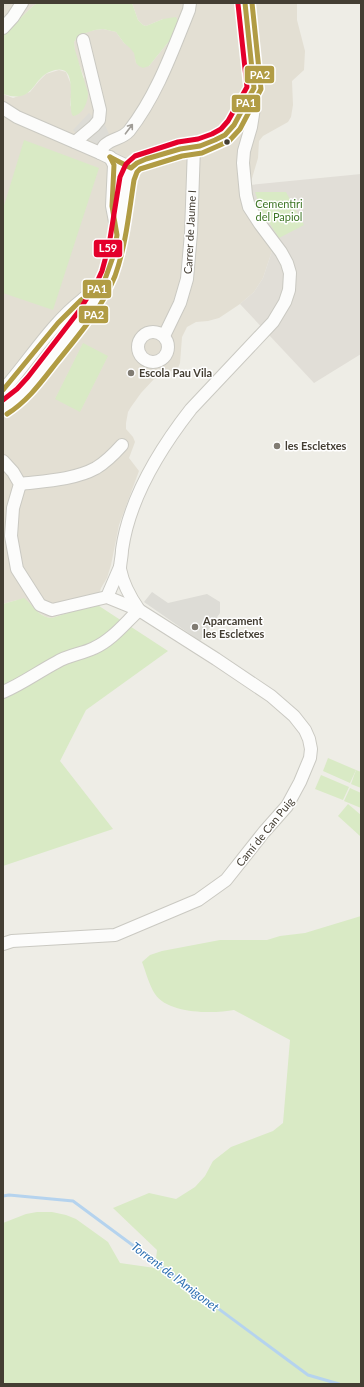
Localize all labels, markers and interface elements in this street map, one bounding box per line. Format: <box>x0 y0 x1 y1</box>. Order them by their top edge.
line badge: PA2 <box>244 65 275 84</box>
text: PA2 <box>250 68 270 81</box>
line badge: PA1 <box>231 94 261 113</box>
text: PA1 <box>236 96 256 109</box>
one-way arrow <box>125 124 134 135</box>
unlabelled marker <box>222 137 232 147</box>
street label: Carrer de Jaume I <box>181 190 198 274</box>
park label: Cementiri del Papiol <box>255 197 303 223</box>
line badge: L59 <box>93 239 123 258</box>
text: L59 <box>99 241 117 254</box>
line badge: PA1 <box>82 279 112 299</box>
text: PA1 <box>87 282 107 295</box>
line badge: PA2 <box>78 305 109 324</box>
text: PA2 <box>84 308 104 321</box>
place label: Escola Pau Vila <box>139 366 212 379</box>
marker: Escola Pau Vila <box>126 368 136 378</box>
place label: les Escletxes <box>285 439 347 452</box>
marker: les Escletxes <box>272 441 282 451</box>
place label: Aparcament les Escletxes <box>202 614 265 640</box>
marker: Aparcament les Escletxes <box>190 622 200 632</box>
street label: Camí de Can Puig <box>233 794 297 869</box>
water label: Torrent de l'Amigonet <box>129 1239 223 1315</box>

